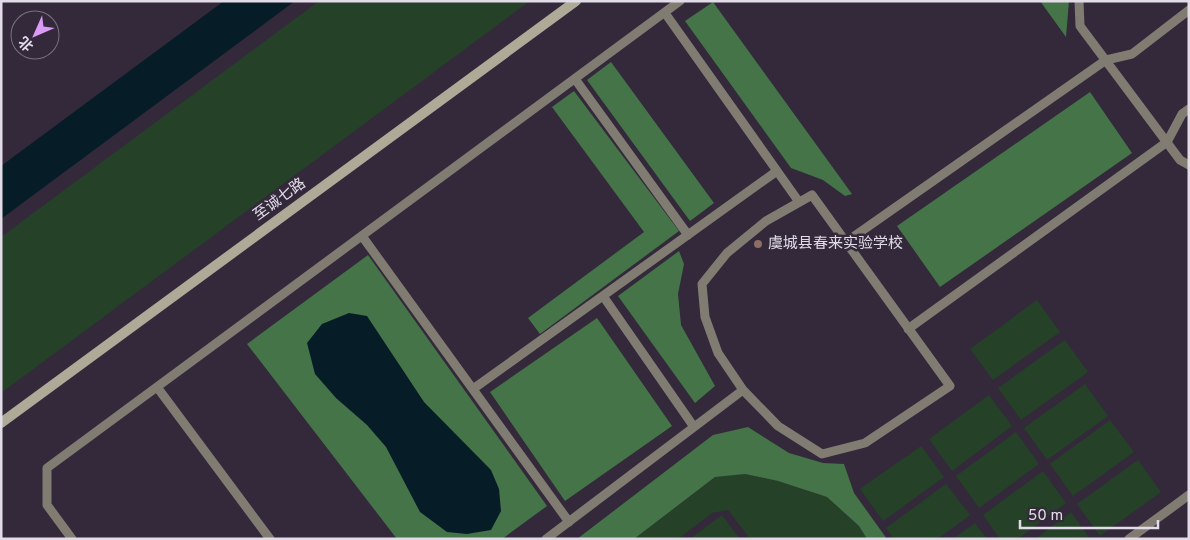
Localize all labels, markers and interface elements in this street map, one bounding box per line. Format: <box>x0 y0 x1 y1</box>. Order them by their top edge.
north arrow <box>10 10 60 60</box>
text: 北 <box>16 32 38 54</box>
street label: 至诚七路 <box>250 175 310 225</box>
place label: 虞城县春来实验学校 <box>768 234 903 254</box>
marker: 虞城县春来实验学校 <box>752 238 764 250</box>
scale bar <box>1020 498 1158 530</box>
text: 50 m <box>1028 507 1063 526</box>

